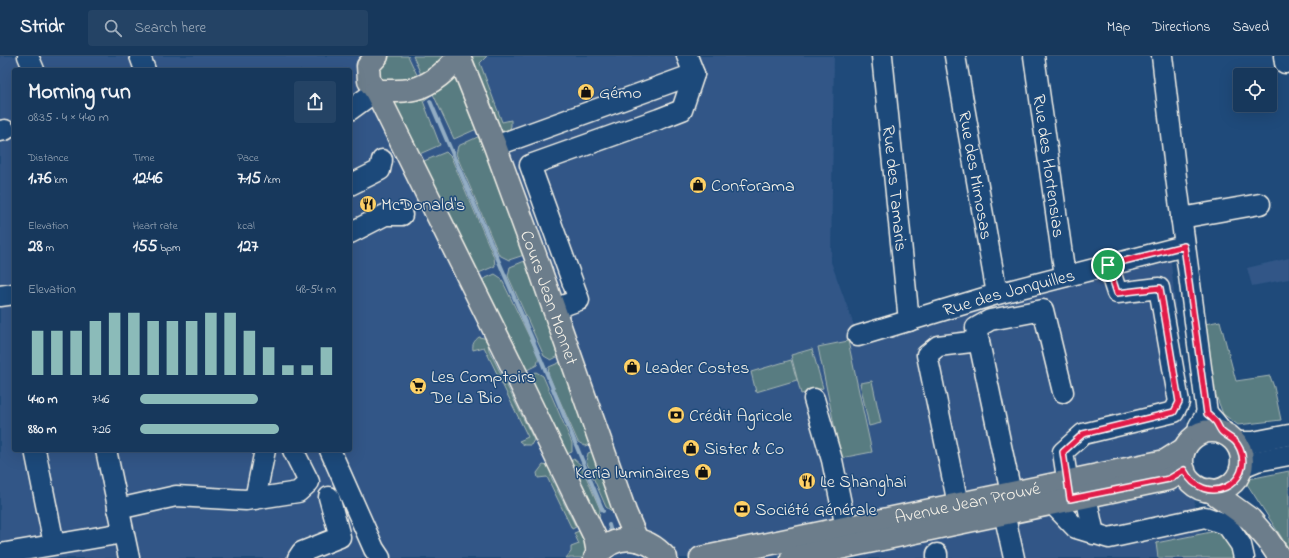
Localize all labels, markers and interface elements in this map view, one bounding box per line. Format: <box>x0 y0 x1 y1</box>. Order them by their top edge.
search box <box>88 10 368 46</box>
text: Stridr <box>20 14 64 41</box>
icon: search <box>102 17 124 39</box>
text: Search here <box>134 17 206 39</box>
text: Map <box>1107 17 1130 38</box>
text: Directions <box>1152 17 1210 38</box>
text: Saved <box>1232 17 1269 38</box>
map controls <box>1233 68 1277 112</box>
button: locate <box>1233 68 1277 112</box>
text: Morning run <box>28 77 131 109</box>
button: share <box>294 81 336 123</box>
place label: Gémo <box>599 81 642 107</box>
shop icon: Gémo <box>576 82 596 102</box>
street label: Rue des Hortensias <box>1025 93 1070 240</box>
text: 08:35 · 4 × 440 m <box>28 108 109 127</box>
street label: Rue des Mimosas <box>950 109 998 242</box>
street label: Rue des Tamaris <box>874 124 913 253</box>
text: Distance <box>28 150 69 166</box>
text: Time <box>133 150 154 166</box>
text: Pace <box>237 150 259 166</box>
text: 1.76 <box>28 166 51 191</box>
text: 12:46 <box>133 166 162 191</box>
text: 7:15 <box>237 166 261 191</box>
text: km <box>51 172 67 188</box>
text: /km <box>261 172 280 188</box>
place label: Conforama <box>711 174 795 200</box>
shop icon: Conforama <box>688 175 708 195</box>
place label: McDonald's <box>381 193 465 219</box>
restaurant icon: McDonald's <box>358 194 378 214</box>
text: Elevation <box>28 218 68 234</box>
text: Heart rate <box>133 218 178 234</box>
text: kcal <box>237 218 255 234</box>
street label: Cours Jean Monnet <box>512 227 584 369</box>
text: 28 <box>28 234 43 259</box>
text: 155 <box>133 234 158 259</box>
text: 127 <box>237 234 258 259</box>
text: m <box>43 240 54 256</box>
text: bpm <box>158 240 181 256</box>
pin <box>1091 248 1125 282</box>
icon: arrive <box>1097 254 1119 276</box>
street label: Rue des Jonquilles <box>940 264 1078 325</box>
text: Elevation <box>28 280 76 299</box>
text: 48–54 m <box>296 280 336 299</box>
place label: Leader Costes <box>645 356 749 382</box>
shop icon: Leader Costes <box>622 357 642 377</box>
place label: Les Comptoirs De La Bio <box>430 365 536 412</box>
supermarket icon: Les Comptoirs De La Bio <box>408 376 428 396</box>
text: 440 m <box>28 390 58 409</box>
text: 7:46 <box>92 390 110 409</box>
place label: Crédit Agricole <box>689 404 793 431</box>
bank icon: Crédit Agricole <box>666 405 686 425</box>
text: 880 m <box>28 420 57 439</box>
text: 7:26 <box>92 420 111 439</box>
place label: Sister & Co <box>704 437 784 463</box>
shop icon: Sister & Co <box>681 438 701 458</box>
place label: Keria luminaires <box>575 461 690 487</box>
shop icon: Keria luminaires <box>693 462 713 482</box>
place label: Le Shanghai <box>820 470 907 497</box>
restaurant icon: Le Shanghai <box>797 471 817 491</box>
street label: Avenue Jean Prouvé <box>893 476 1044 532</box>
place label: Société Générale <box>755 498 877 524</box>
bank icon: Société Générale <box>732 499 752 519</box>

